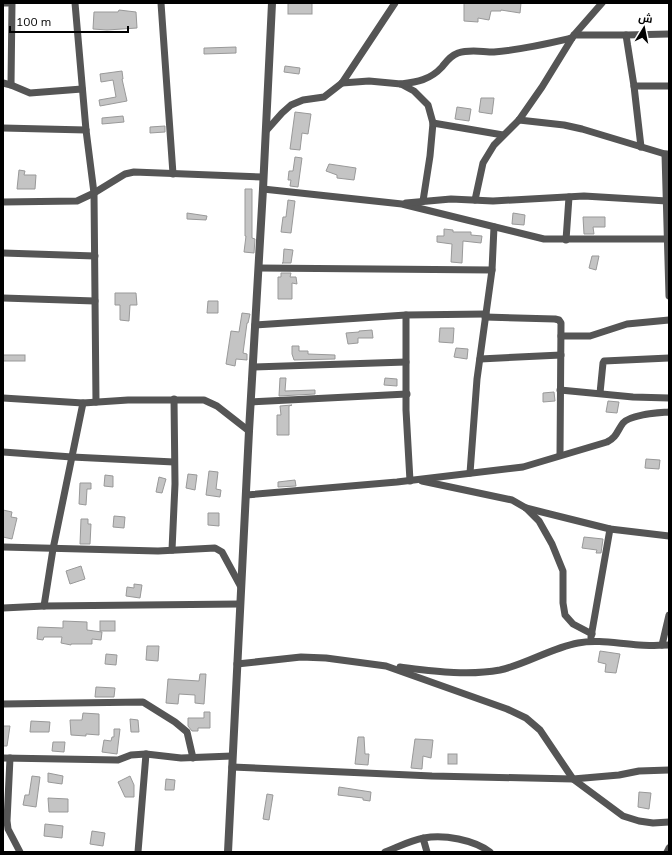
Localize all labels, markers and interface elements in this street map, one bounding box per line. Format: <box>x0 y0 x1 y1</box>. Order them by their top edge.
scale bar <box>10 8 128 34</box>
north arrow <box>624 8 664 48</box>
text: ش <box>638 10 654 26</box>
text: 100 m <box>16 14 51 29</box>

